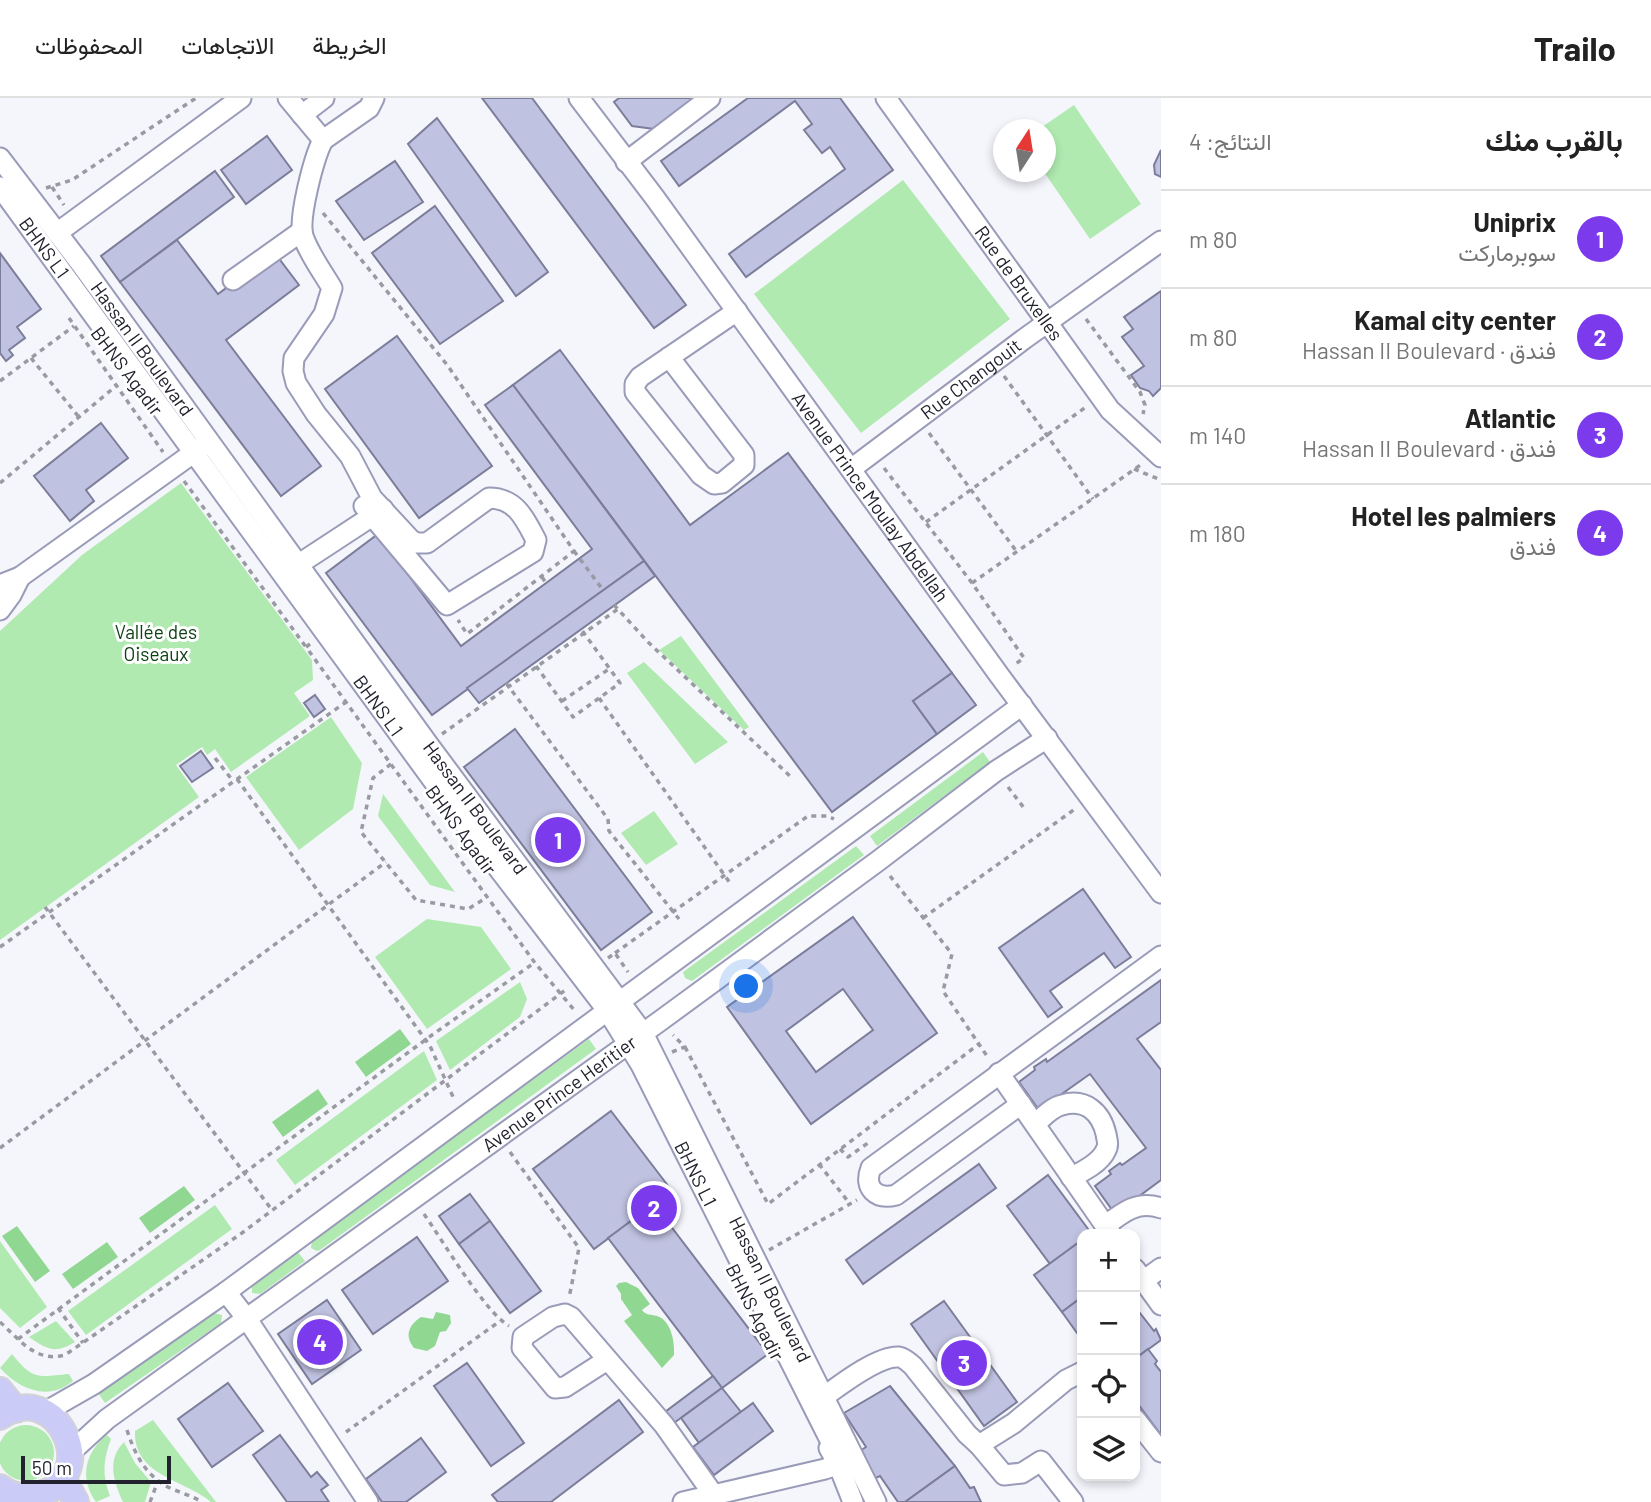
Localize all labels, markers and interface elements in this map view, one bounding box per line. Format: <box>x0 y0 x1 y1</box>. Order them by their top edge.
text: Trailo <box>1534 28 1616 68</box>
text: المحفوظات <box>35 30 143 59</box>
text: الاتجاهات <box>181 30 274 59</box>
text: الخريطة <box>312 30 387 59</box>
north arrow <box>993 119 1056 182</box>
text: بالقرب منك <box>1485 121 1623 157</box>
text: النتائج: 4 <box>1189 127 1272 155</box>
text: Uniprix <box>1473 206 1556 237</box>
street label: BHNS L1 <box>15 212 74 282</box>
street label: Rue de Bruxelles <box>970 221 1068 345</box>
text: 80 m <box>1189 225 1238 253</box>
text: 1 <box>1596 225 1604 253</box>
text: سوبرماركت <box>1458 238 1556 266</box>
street label: Hassan II Boulevard <box>86 277 199 420</box>
text: Kamal city center <box>1354 304 1556 335</box>
street label: BHNS Agadir <box>87 322 168 420</box>
text: 80 m <box>1189 323 1238 351</box>
text: 2 <box>1594 323 1606 351</box>
street label: Rue Changouit <box>916 333 1026 424</box>
text: فندق · Hassan II Boulevard <box>1302 336 1556 364</box>
street label: Avenue Prince Moulay Abdellah <box>788 387 954 606</box>
text: Atlantic <box>1465 402 1556 433</box>
text: 140 m <box>1189 421 1246 449</box>
text: 3 <box>1594 421 1606 449</box>
text: فندق · Hassan II Boulevard <box>1302 434 1556 462</box>
text: Hotel les palmiers <box>1351 500 1556 531</box>
text: 180 m <box>1189 519 1246 547</box>
text: 4 <box>1593 519 1607 547</box>
text: فندق <box>1510 532 1556 560</box>
park label: Vallée des Oiseaux <box>115 620 197 665</box>
street label: BHNS L1 <box>349 670 409 740</box>
street label: Hassan II Boulevard <box>419 736 533 878</box>
street label: BHNS Agadir <box>421 780 502 879</box>
pin: 1 <box>535 814 581 866</box>
your location <box>729 969 763 1003</box>
street label: Avenue Prince Heritier <box>477 1030 641 1156</box>
street label: BHNS L1 <box>670 1137 722 1210</box>
pin: 2 <box>631 1182 677 1234</box>
street label: Hassan II Boulevard <box>725 1212 817 1366</box>
map controls <box>1077 1229 1140 1481</box>
button: + <box>1077 1229 1140 1292</box>
street label: BHNS Agadir <box>721 1260 790 1364</box>
button: − <box>1077 1292 1140 1355</box>
pin: 4 <box>297 1316 343 1368</box>
pin: 3 <box>941 1337 987 1389</box>
button: locate <box>1077 1355 1140 1418</box>
button: layers <box>1077 1418 1140 1481</box>
scale bar <box>21 1453 172 1485</box>
text: 50 m <box>32 1456 72 1479</box>

